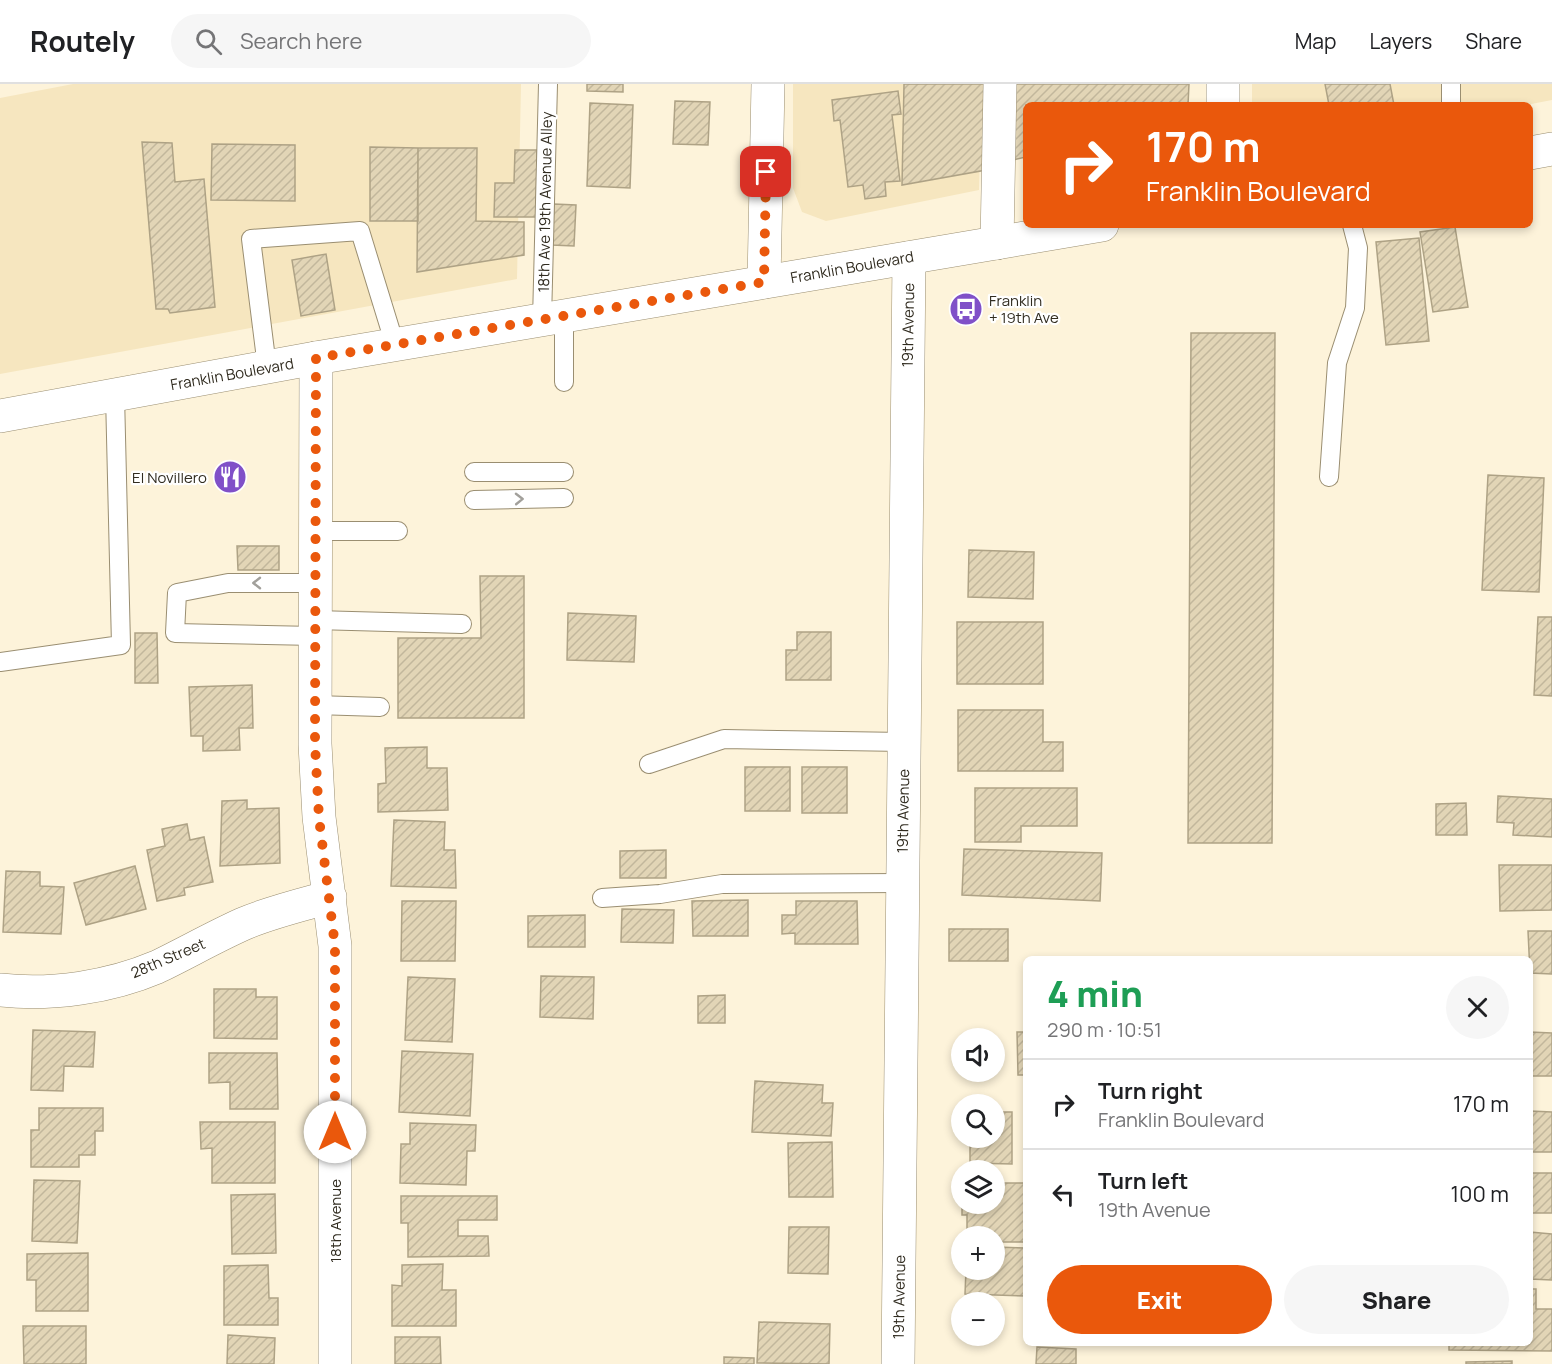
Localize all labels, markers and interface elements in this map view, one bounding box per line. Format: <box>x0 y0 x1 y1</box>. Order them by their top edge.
search box <box>171 14 591 68</box>
text: Routely <box>30 22 135 60</box>
icon: search <box>192 25 225 58</box>
text: Search here <box>240 26 362 56</box>
text: Map <box>1295 27 1336 55</box>
text: Layers <box>1369 27 1432 55</box>
text: Share <box>1465 27 1522 55</box>
street label: 18th Ave 19th Avenue Alley <box>533 111 557 293</box>
text: 170 m <box>1146 117 1261 175</box>
icon: right <box>1047 126 1125 204</box>
pin <box>740 146 791 197</box>
icon: arrive <box>749 155 782 188</box>
text: Franklin Boulevard <box>1146 172 1371 209</box>
street label: Franklin Boulevard <box>789 246 915 288</box>
street label: 19th Avenue <box>897 282 919 367</box>
place label: Franklin + 19th Ave <box>989 290 1059 328</box>
bus stop icon: Franklin + 19th Ave <box>948 291 984 327</box>
street label: Franklin Boulevard <box>169 353 295 395</box>
restaurant icon: El Novillero <box>212 459 248 495</box>
place label: El Novillero <box>132 467 207 488</box>
one-way arrow <box>514 493 523 505</box>
one-way arrow <box>252 577 261 589</box>
street label: 19th Avenue <box>892 768 914 853</box>
street label: 28th Street <box>127 933 209 983</box>
text: 4 min <box>1047 969 1143 1018</box>
button: close <box>1446 976 1509 1039</box>
text: 290 m · 10:51 <box>1047 1016 1162 1043</box>
map controls <box>951 1028 1005 1346</box>
button: sound <box>951 1028 1005 1082</box>
text: Turn right <box>1098 1076 1203 1106</box>
icon: right <box>1047 1088 1080 1121</box>
text: 170 m <box>1453 1089 1509 1119</box>
button: search <box>951 1094 1005 1148</box>
position arrow <box>303 1100 367 1164</box>
text: Franklin Boulevard <box>1098 1106 1264 1133</box>
button: layers <box>951 1160 1005 1214</box>
text: Turn left <box>1098 1166 1188 1196</box>
icon: left <box>1047 1178 1080 1211</box>
street label: 18th Avenue <box>325 1179 346 1263</box>
text: 100 m <box>1451 1179 1509 1209</box>
text: 19th Avenue <box>1098 1196 1211 1223</box>
button: + <box>951 1226 1005 1280</box>
street label: 19th Avenue <box>888 1254 910 1339</box>
button: Exit <box>1047 1265 1272 1334</box>
button: Share <box>1284 1265 1509 1334</box>
button: − <box>951 1292 1005 1346</box>

